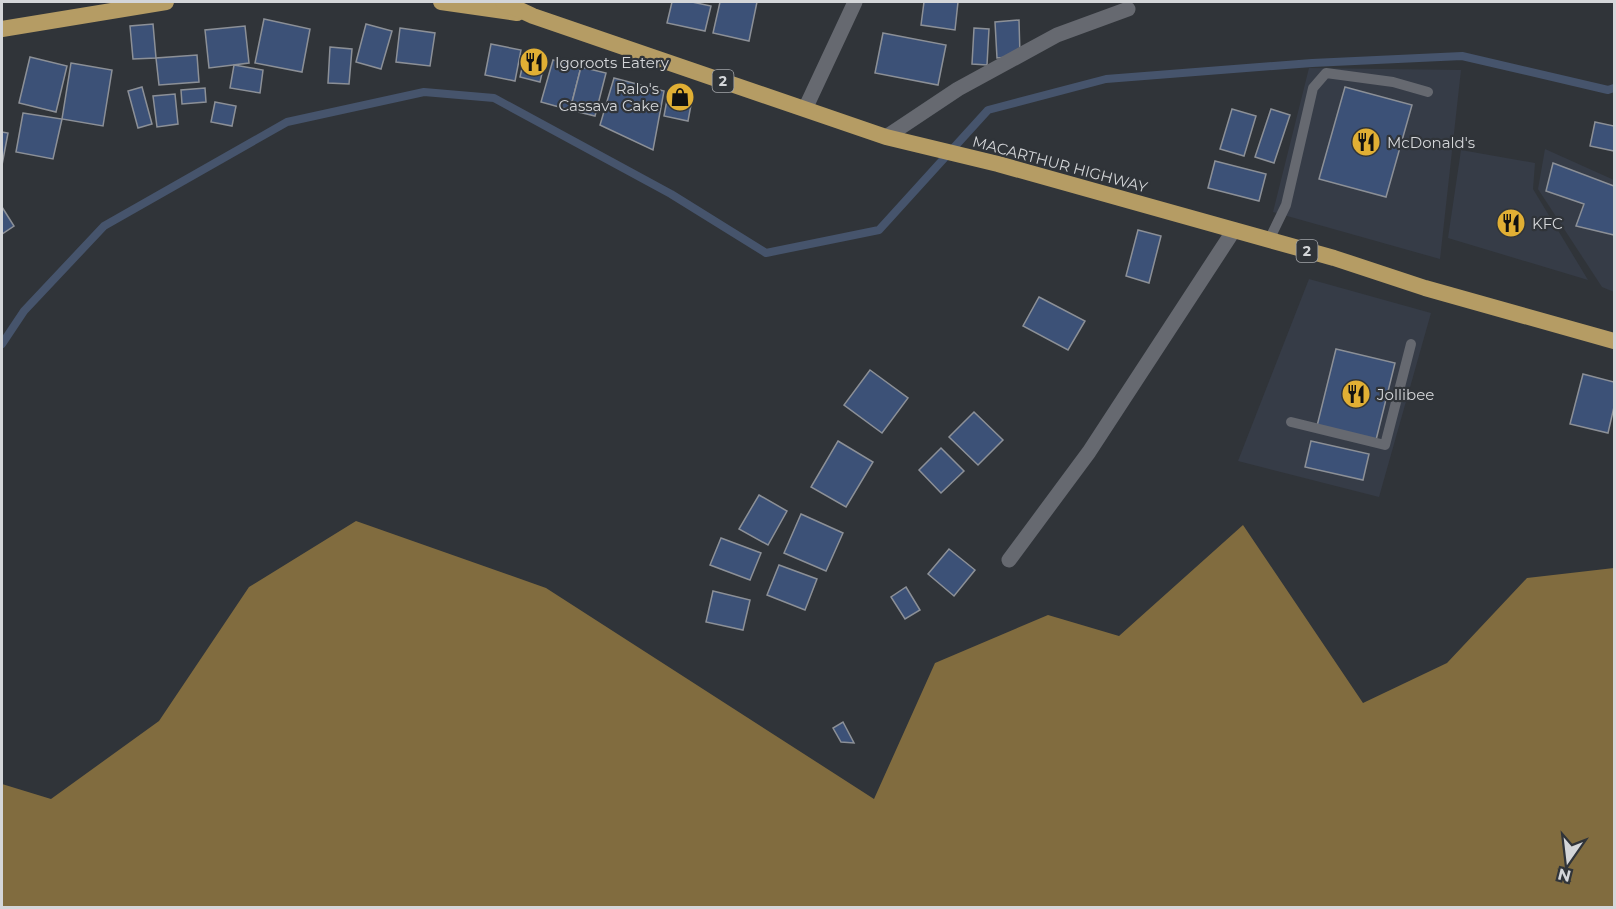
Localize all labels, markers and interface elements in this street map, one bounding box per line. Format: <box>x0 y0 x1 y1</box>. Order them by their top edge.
restaurant icon: Igoroots Eatery <box>518 46 550 78</box>
place label: Igoroots Eatery <box>555 53 670 72</box>
road number: 2 <box>712 70 734 92</box>
place label: Ralo's Cassava Cake <box>559 79 659 115</box>
shop icon: Ralo's Cassava Cake <box>664 81 696 113</box>
restaurant icon: McDonald's <box>1350 126 1382 158</box>
street label: MACARTHUR HIGHWAY <box>971 132 1150 197</box>
place label: McDonald's <box>1387 133 1475 152</box>
restaurant icon: KFC <box>1495 207 1527 239</box>
place label: KFC <box>1532 214 1563 233</box>
road number: 2 <box>1296 240 1318 262</box>
restaurant icon: Jollibee <box>1340 378 1372 410</box>
place label: Jollibee <box>1376 385 1434 404</box>
north arrow <box>1538 831 1598 891</box>
text: N <box>1556 864 1573 886</box>

